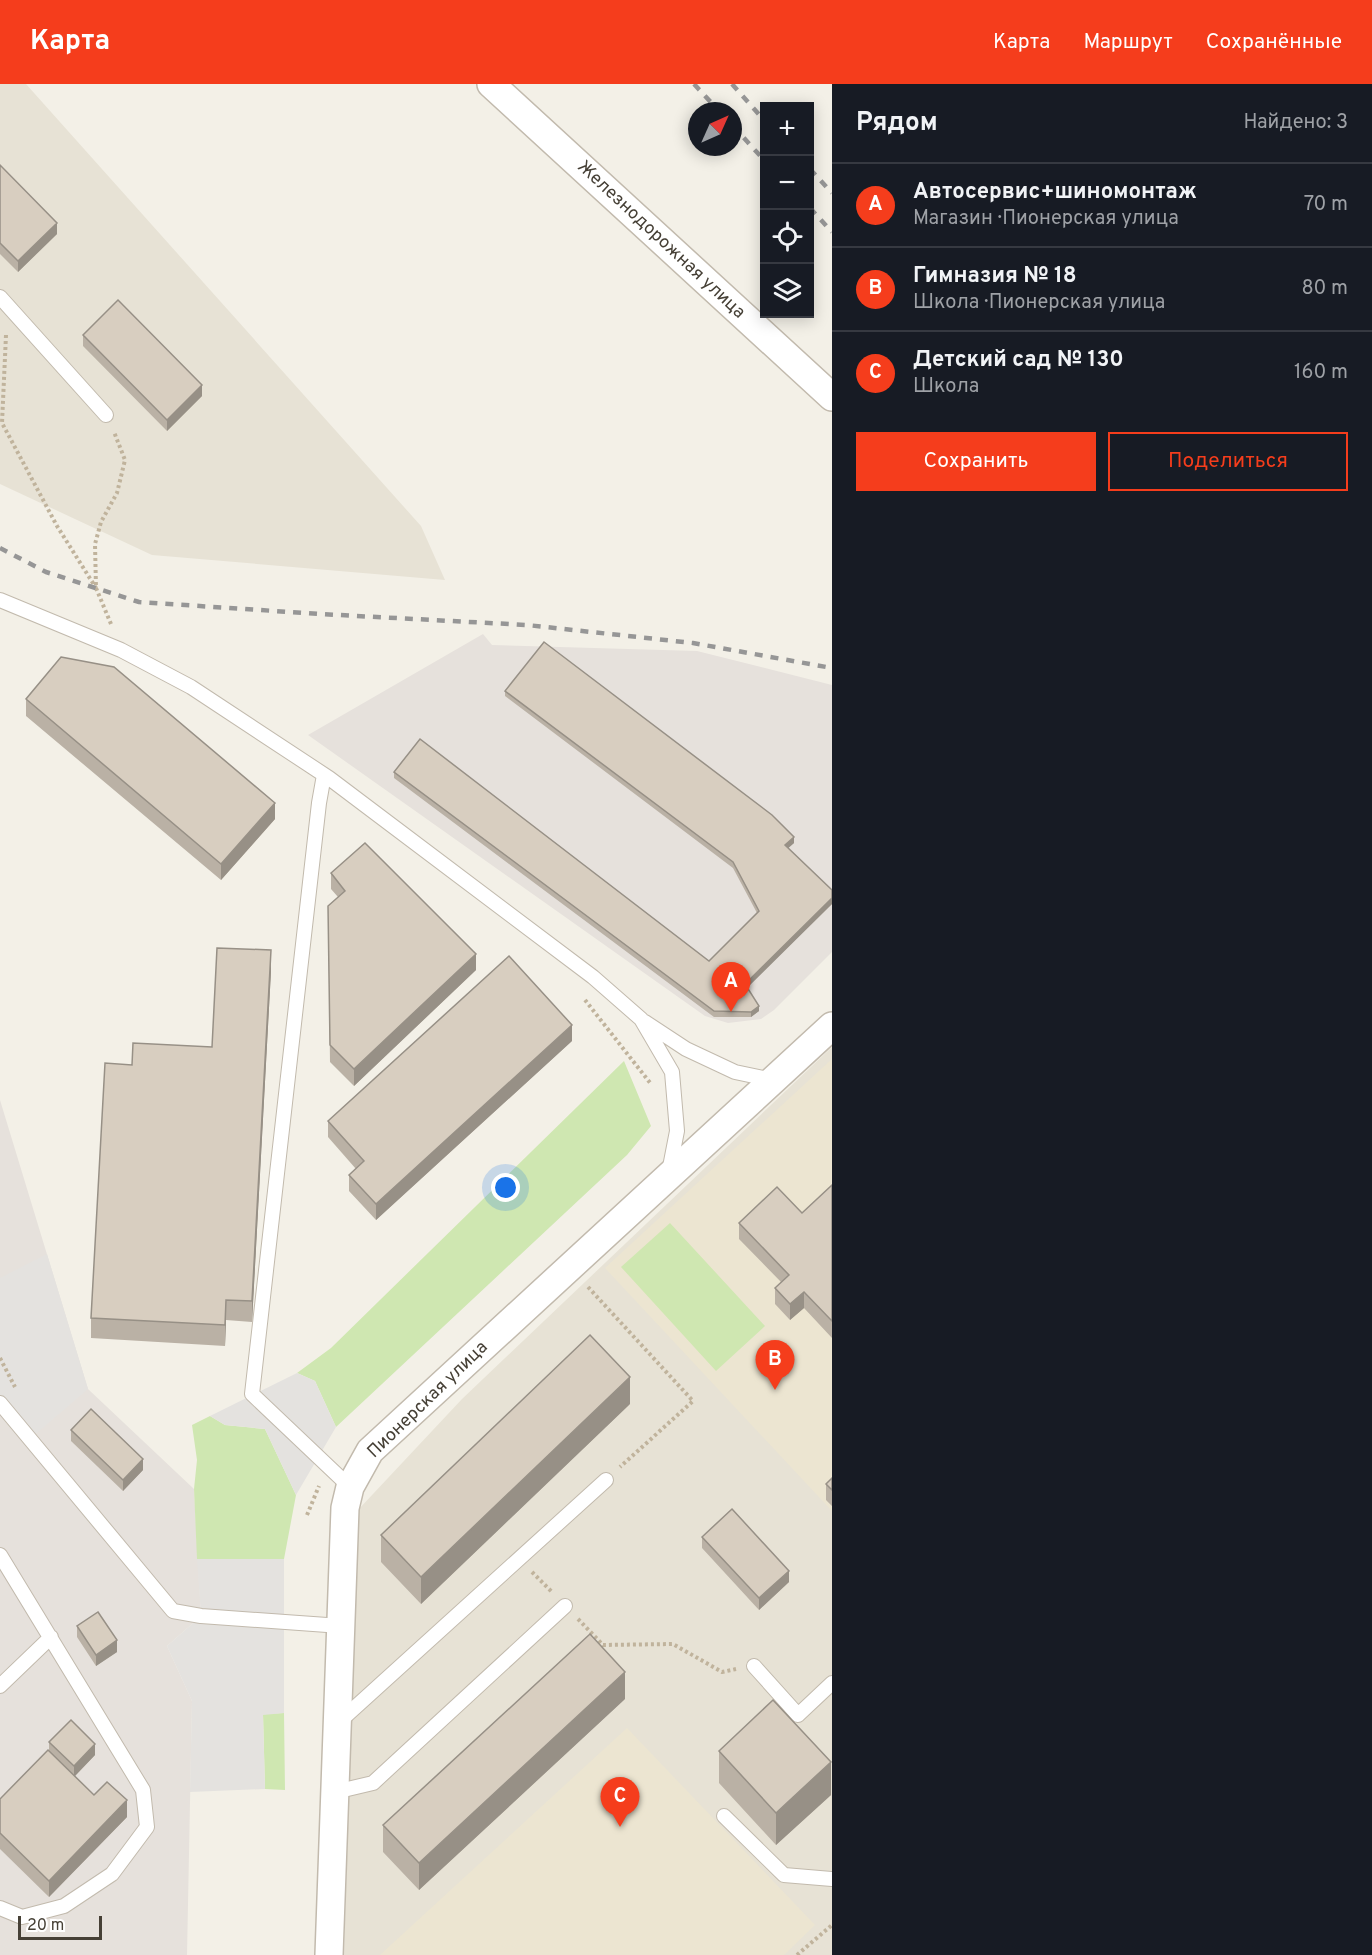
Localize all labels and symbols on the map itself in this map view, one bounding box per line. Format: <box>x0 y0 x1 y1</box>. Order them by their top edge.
north arrow <box>688 102 742 156</box>
street label: Железнодорожная улица <box>572 156 750 324</box>
pin: A <box>712 962 750 1012</box>
your location <box>491 1173 520 1202</box>
street label: Пионерская улица <box>363 1337 493 1463</box>
pin: B <box>756 1340 794 1390</box>
pin: C <box>600 1778 640 1827</box>
scale bar <box>18 1913 102 1940</box>

